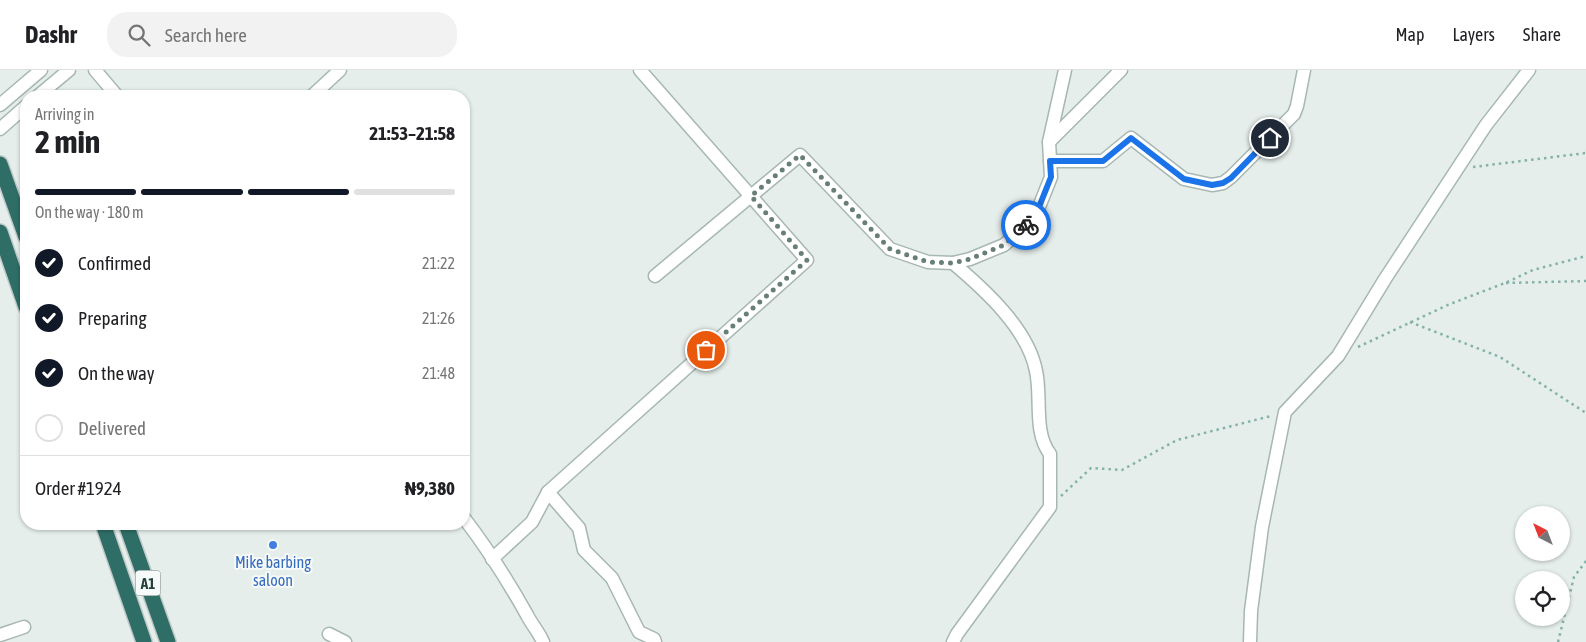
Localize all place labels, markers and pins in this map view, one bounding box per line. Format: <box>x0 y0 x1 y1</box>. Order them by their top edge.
pin <box>1249 117 1291 159</box>
pin <box>685 329 727 371</box>
marker: Mike barbing saloon <box>267 539 279 551</box>
place label: Mike barbing saloon <box>235 553 311 589</box>

